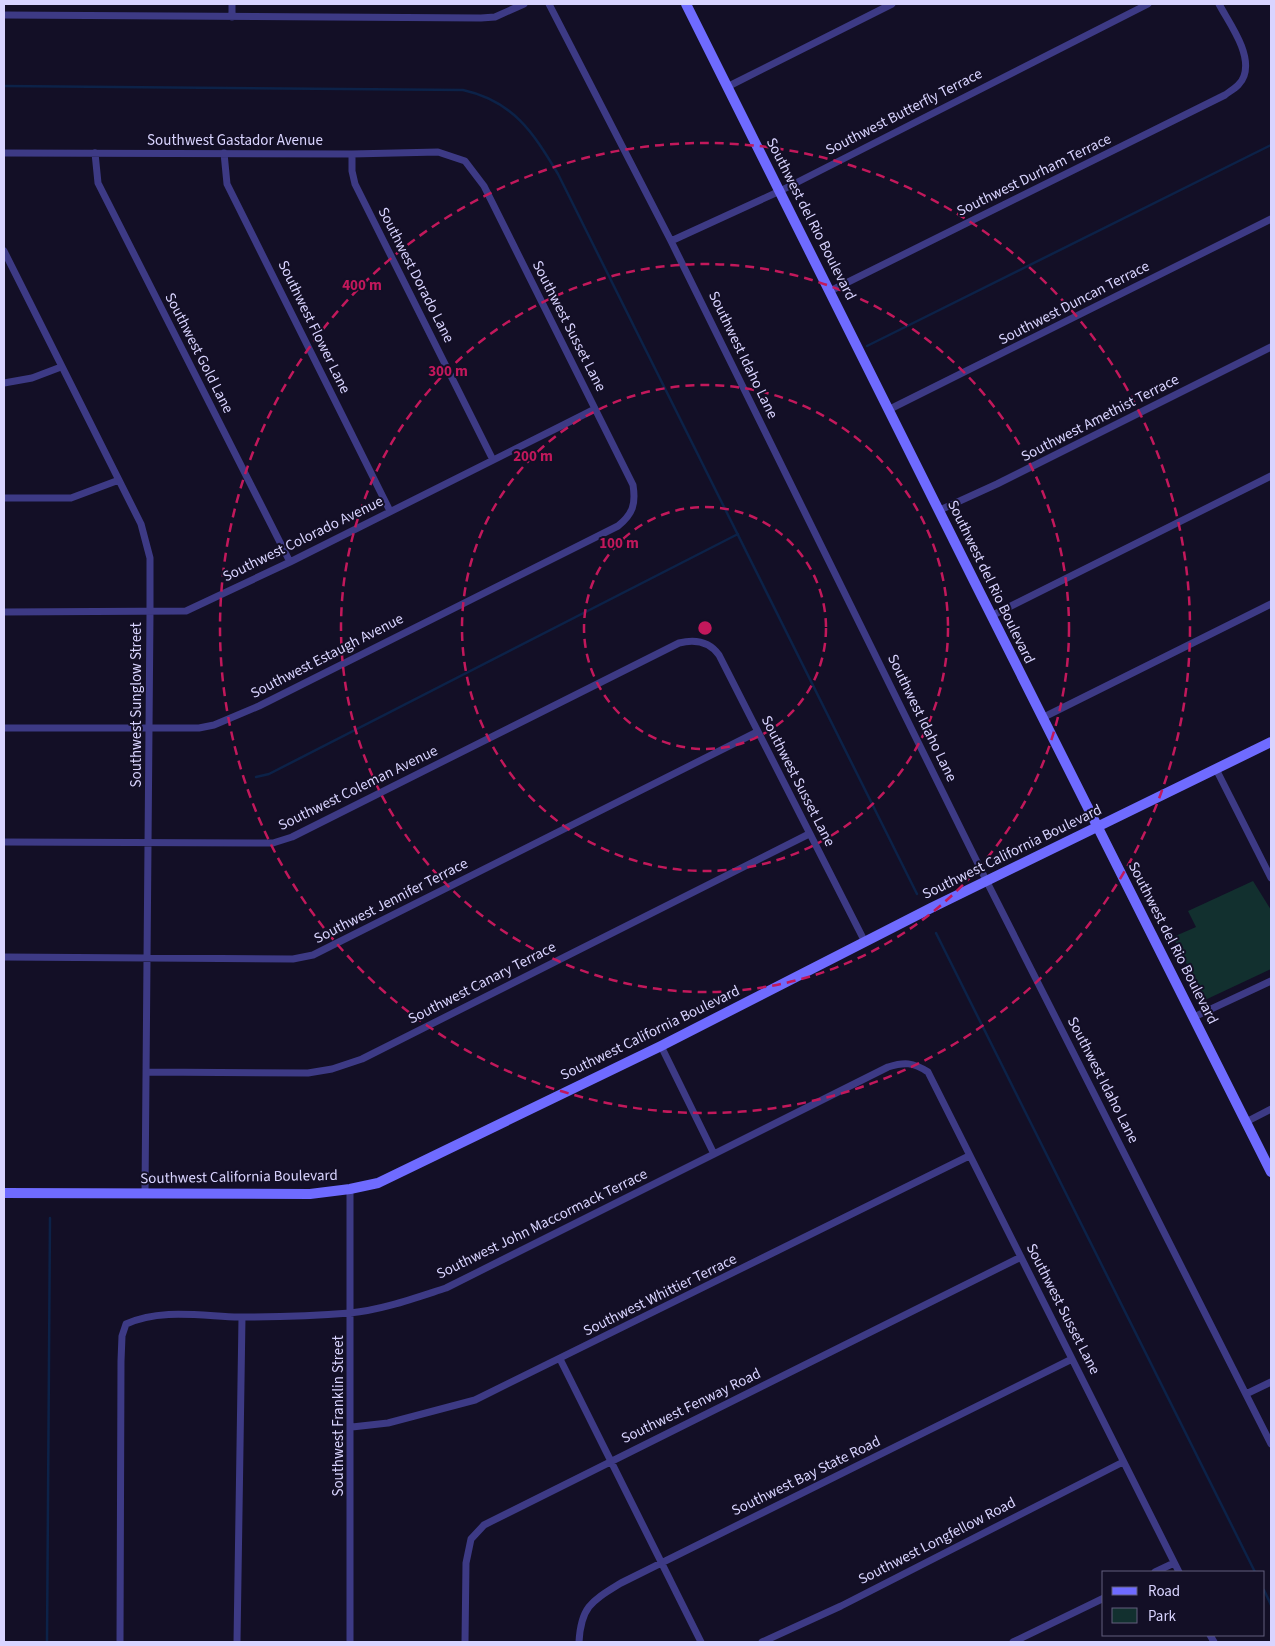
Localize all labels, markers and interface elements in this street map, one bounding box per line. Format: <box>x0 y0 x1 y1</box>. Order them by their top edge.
street label: Southwest Butterfly Terrace <box>822 63 986 161</box>
street label: Southwest Durham Terrace <box>953 128 1115 222</box>
street label: Southwest Gastador Avenue <box>147 130 323 151</box>
street label: Southwest del Rio Boulevard <box>761 134 861 304</box>
street label: Southwest Dorado Lane <box>373 204 459 346</box>
street label: Southwest Duncan Terrace <box>995 256 1153 350</box>
street label: Southwest Flower Lane <box>273 257 355 397</box>
street label: Southwest Susset Lane <box>527 257 611 395</box>
text: 400 m <box>342 275 382 296</box>
street label: Southwest Idaho Lane <box>703 288 783 422</box>
street label: Southwest Gold Lane <box>160 289 238 417</box>
text: 300 m <box>428 361 468 382</box>
street label: Southwest Amethist Terrace <box>1017 369 1183 467</box>
text: 200 m <box>513 446 553 467</box>
street label: Southwest Colorado Avenue <box>219 491 387 587</box>
street label: Southwest del Rio Boulevard <box>942 497 1040 667</box>
text: 100 m <box>599 533 639 554</box>
street label: Southwest Estaugh Avenue <box>247 608 407 704</box>
centre of rings <box>696 619 714 637</box>
street label: Southwest Sunglow Street <box>126 623 147 787</box>
street label: Southwest Idaho Lane <box>882 651 962 785</box>
street label: Southwest Susset Lane <box>756 712 840 850</box>
street label: Southwest Coleman Avenue <box>275 740 441 836</box>
street label: Southwest California Boulevard <box>919 799 1105 905</box>
street label: Southwest Jennifer Terrace <box>310 853 472 949</box>
street label: Southwest del Rio Boulevard <box>1123 858 1223 1028</box>
street label: Southwest Canary Terrace <box>404 937 560 1029</box>
street label: Southwest California Boulevard <box>557 980 743 1086</box>
street label: Southwest Idaho Lane <box>1062 1013 1144 1147</box>
street label: Southwest John Maccormack Terrace <box>433 1164 651 1284</box>
street label: Southwest California Boulevard <box>140 1165 338 1189</box>
street label: Southwest Susset Lane <box>1021 1240 1105 1378</box>
street label: Southwest Whittier Terrace <box>580 1249 740 1341</box>
street label: Southwest Franklin Street <box>328 1335 349 1497</box>
street label: Southwest Fenway Road <box>618 1363 764 1449</box>
street label: Southwest Bay State Road <box>728 1431 884 1521</box>
street label: Southwest Longfellow Road <box>855 1492 1019 1590</box>
legend <box>1102 1571 1265 1636</box>
text: Road <box>1148 1581 1180 1602</box>
text: Park <box>1148 1606 1177 1627</box>

